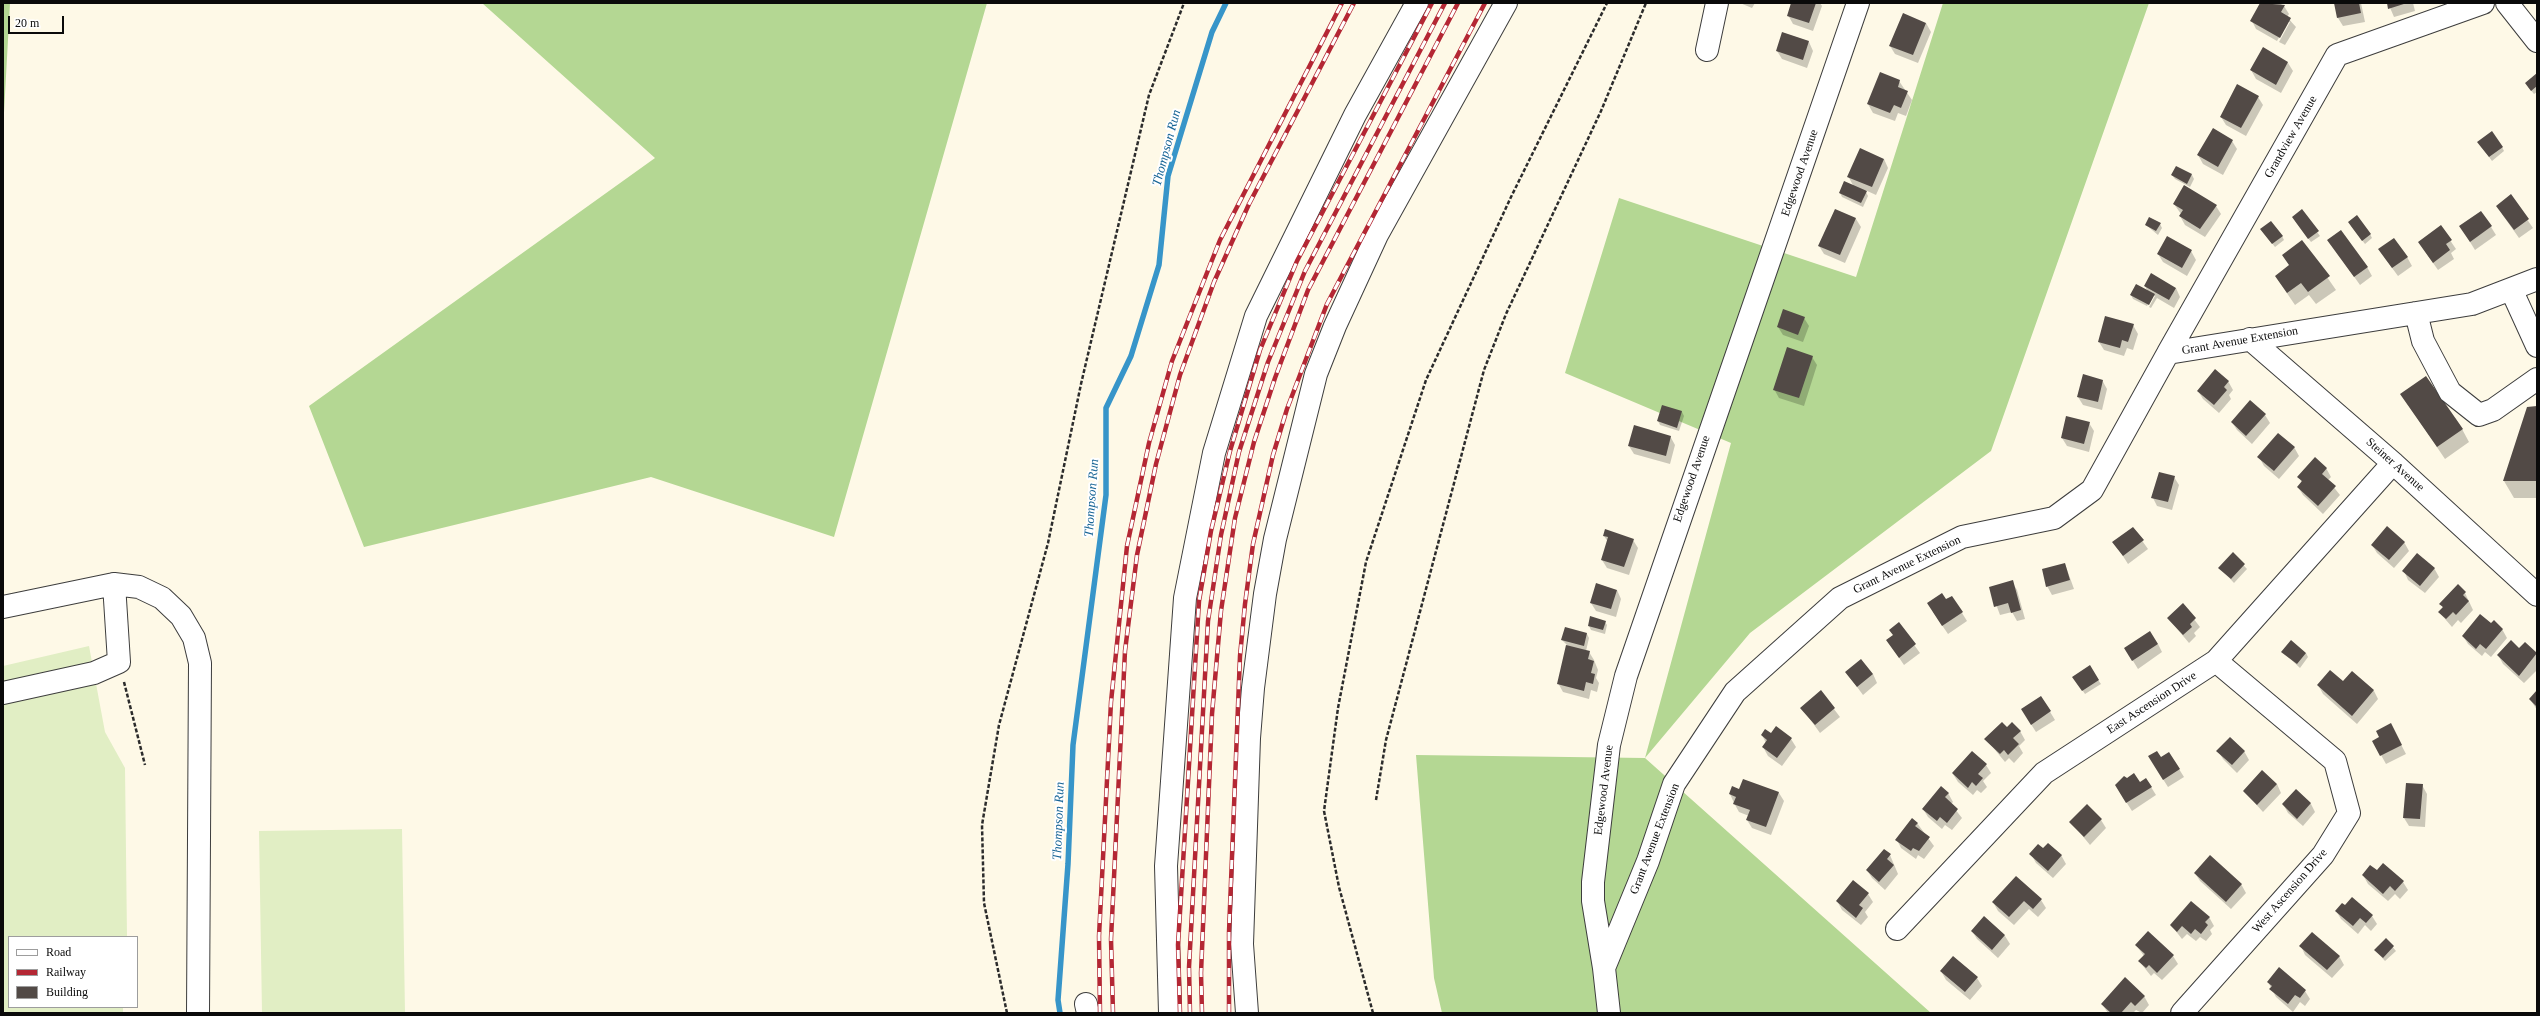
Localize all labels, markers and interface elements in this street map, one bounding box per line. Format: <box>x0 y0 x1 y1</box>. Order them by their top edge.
scale bar <box>10 8 66 34</box>
text: 20 m <box>15 16 39 30</box>
street label: Grandview Avenue <box>2262 93 2320 181</box>
water label: Thompson Run <box>1149 108 1185 188</box>
street label: Edgewood Avenue <box>1778 128 1822 218</box>
street label: Grant Avenue Extension <box>2181 324 2299 358</box>
street label: Edgewood Avenue <box>1670 434 1714 524</box>
street label: Steiner Avenue <box>2363 435 2427 495</box>
water label: Thompson Run <box>1081 458 1103 538</box>
street label: Grant Avenue Extension <box>1851 533 1963 597</box>
street label: East Ascension Drive <box>2104 669 2200 737</box>
street label: Edgewood Avenue <box>1591 744 1617 836</box>
street label: Grant Avenue Extension <box>1627 781 1683 897</box>
water label: Thompson Run <box>1050 782 1068 860</box>
street label: West Ascension Drive <box>2249 846 2331 936</box>
legend <box>8 936 138 1008</box>
text: Road <box>46 945 71 959</box>
text: Railway <box>46 965 86 979</box>
text: Building <box>46 985 88 999</box>

